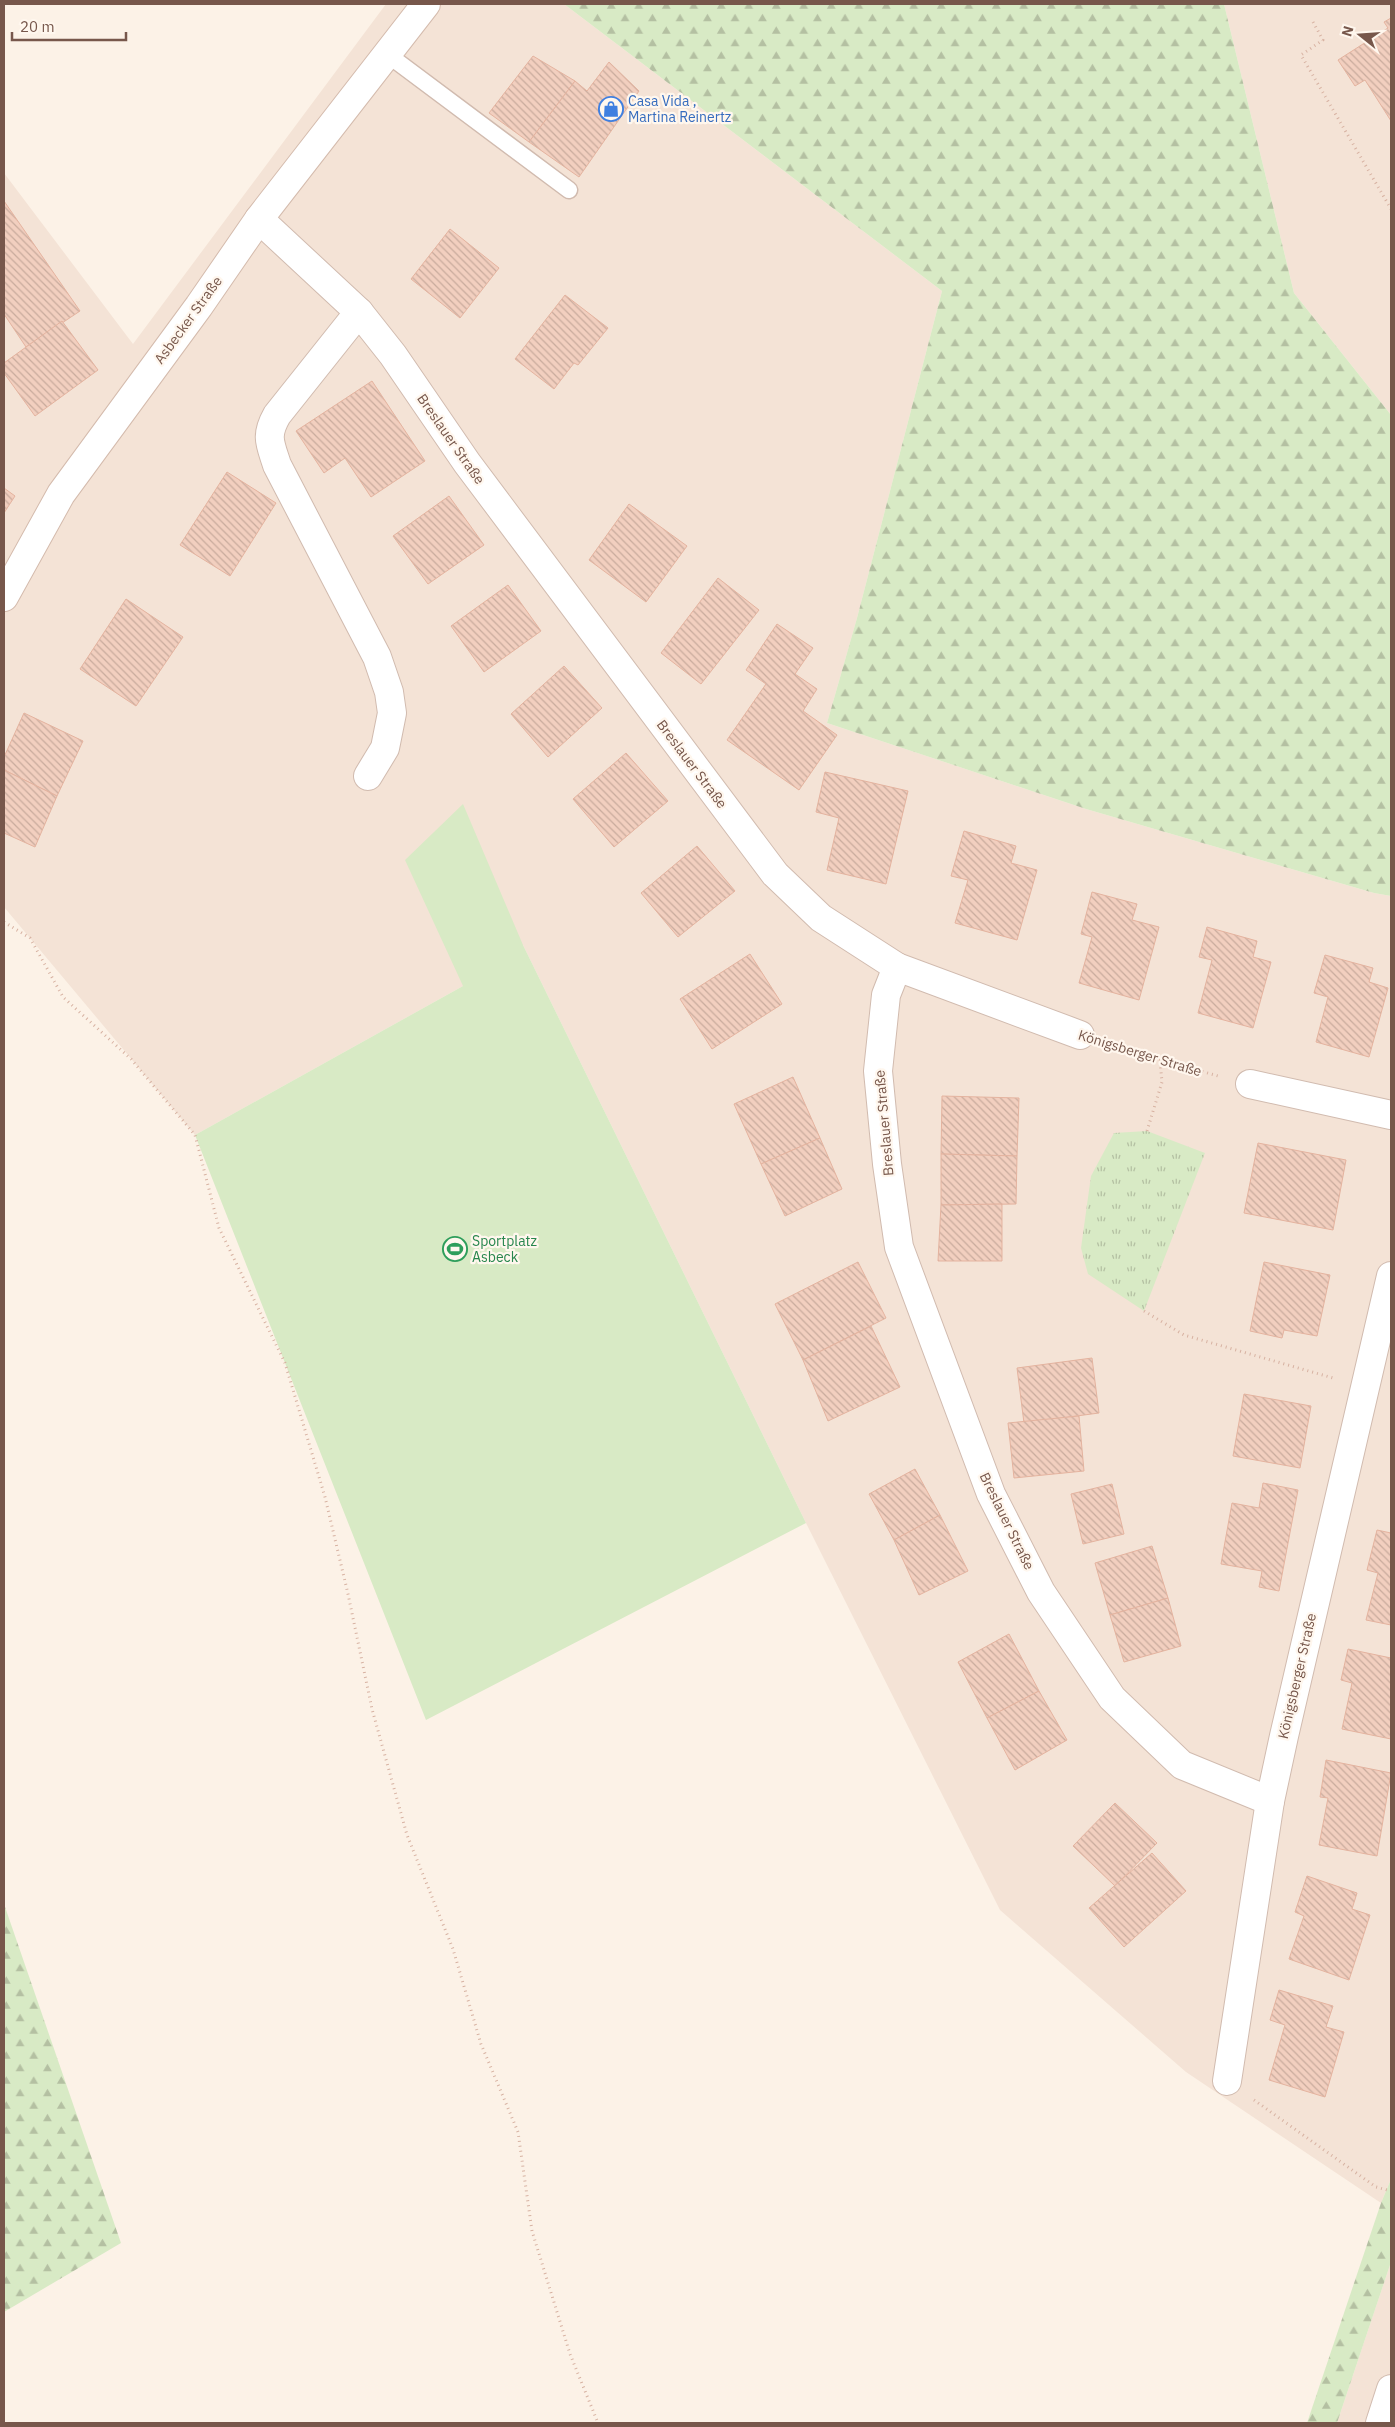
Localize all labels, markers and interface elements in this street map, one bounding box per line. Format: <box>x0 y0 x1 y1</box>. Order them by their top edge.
scale bar <box>12 10 126 42</box>
north arrow <box>1335 10 1385 60</box>
text: 20 m <box>20 17 55 36</box>
text: N <box>1337 24 1358 39</box>
place label: Casa Vida , Martina Reinertz <box>628 92 732 126</box>
shop icon: Casa Vida , Martina Reinertz <box>598 96 624 122</box>
street label: Asbecker Straße <box>150 272 226 367</box>
street label: Breslauer Straße <box>413 390 489 488</box>
street label: Breslauer Straße <box>653 716 731 812</box>
street label: Königsberger Straße <box>1076 1026 1204 1080</box>
street label: Breslauer Straße <box>870 1069 898 1177</box>
place label: Sportplatz Asbeck <box>472 1232 538 1266</box>
sports icon: Sportplatz Asbeck <box>442 1236 468 1262</box>
street label: Breslauer Straße <box>976 1469 1039 1573</box>
street label: Königsberger Straße <box>1274 1611 1320 1741</box>

